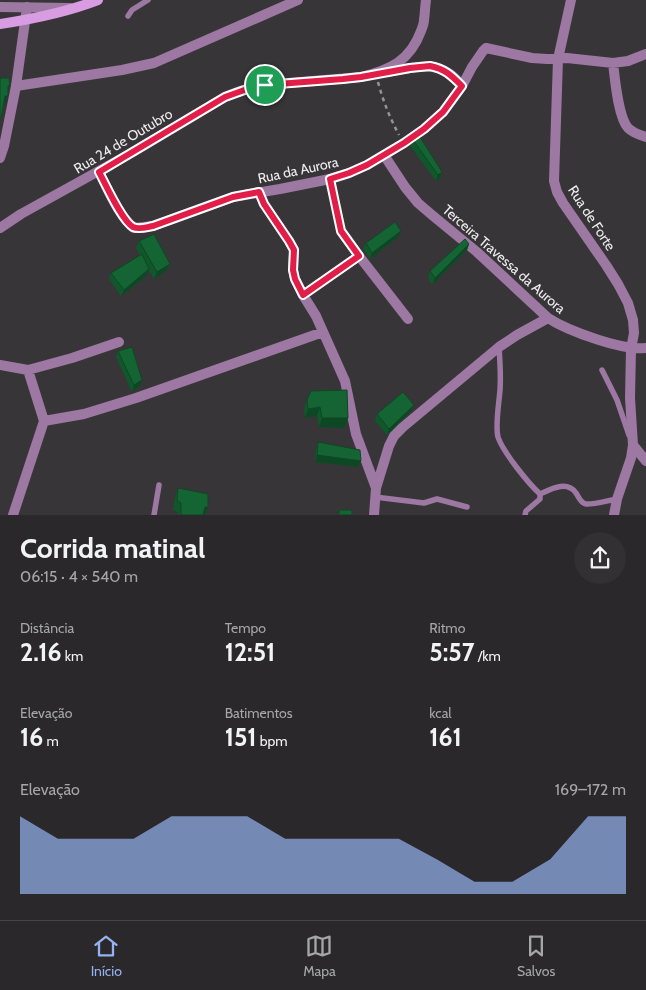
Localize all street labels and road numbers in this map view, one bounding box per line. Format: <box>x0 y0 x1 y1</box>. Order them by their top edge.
street label: Rua 24 de Outubro <box>70 104 176 178</box>
street label: Rua da Aurora <box>256 153 340 187</box>
street label: Rua de Forte <box>564 182 620 254</box>
street label: Terceira Travessa da Aurora <box>439 201 569 318</box>

